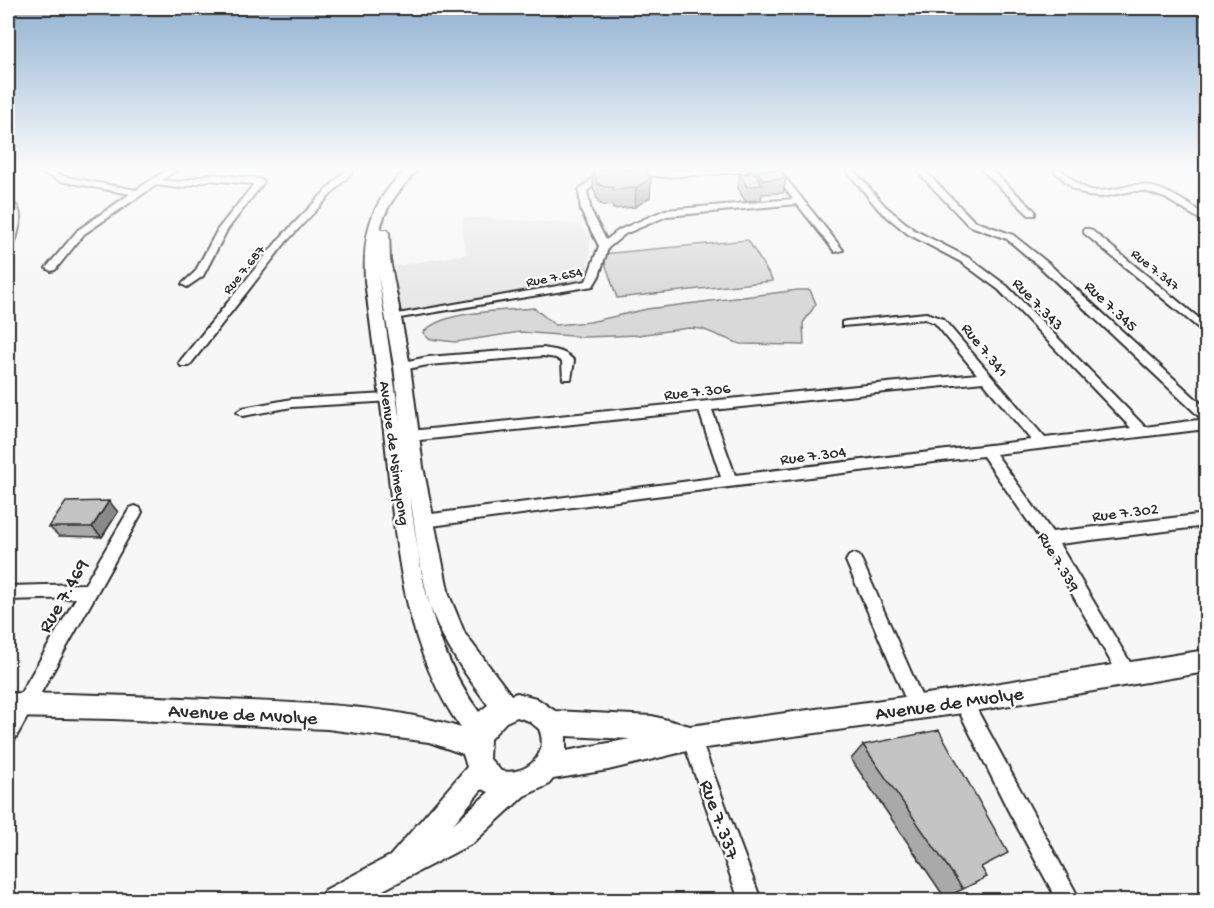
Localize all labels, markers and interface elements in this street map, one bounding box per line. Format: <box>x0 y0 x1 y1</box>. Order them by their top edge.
street label: Rue 7.687 <box>220 242 270 299</box>
street label: Rue 7.347 <box>1127 246 1183 296</box>
street label: Rue 7.654 <box>525 265 585 292</box>
street label: Rue 7.343 <box>1007 275 1066 336</box>
street label: Rue 7.345 <box>1079 278 1140 337</box>
street label: Rue 7.341 <box>956 321 1011 382</box>
street label: Avenue de Nsimeyong <box>373 380 412 527</box>
street label: Rue 7.306 <box>663 380 732 406</box>
street label: Rue 7.304 <box>779 444 848 471</box>
street label: Rue 7.302 <box>1091 501 1160 528</box>
street label: Rue 7.339 <box>1032 530 1082 596</box>
street label: Rue 7.469 <box>35 556 95 638</box>
street label: Avenue de Mvolye <box>874 684 1026 727</box>
street label: Avenue de Mvolye <box>168 701 319 732</box>
street label: Rue 7.337 <box>693 777 743 864</box>

